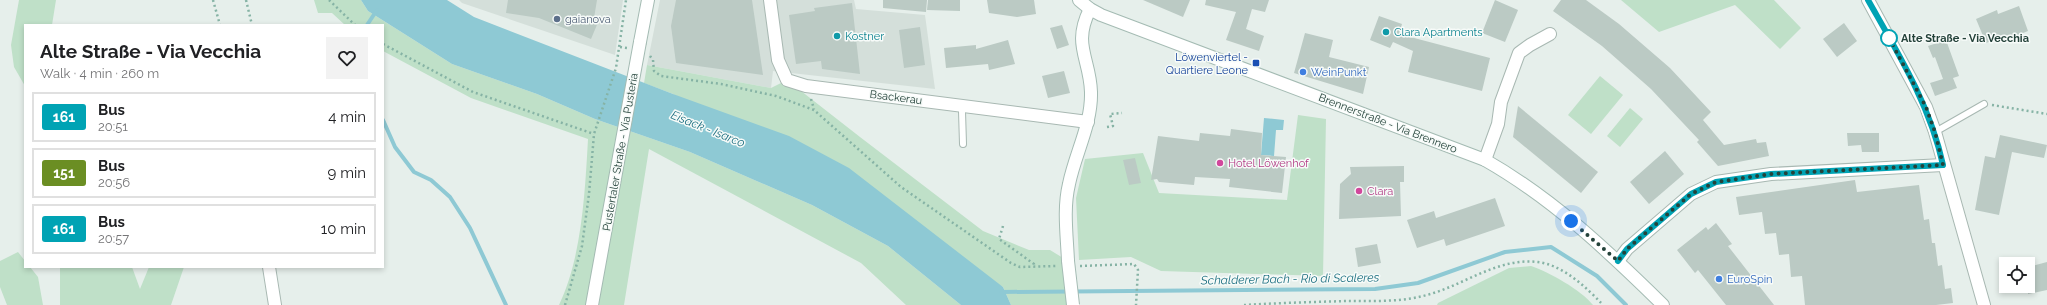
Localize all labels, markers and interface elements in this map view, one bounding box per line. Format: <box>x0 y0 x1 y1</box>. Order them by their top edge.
place label: gaianova <box>565 13 611 26</box>
marker: gaianova <box>552 14 562 24</box>
place label: Clara Apartments <box>1394 26 1483 39</box>
marker: Clara Apartments <box>1381 27 1391 37</box>
marker: Alte Straße - Via Vecchia <box>1880 29 1898 47</box>
place label: Kostner <box>845 30 884 43</box>
marker: Kostner <box>832 31 842 41</box>
place label: Alte Straße - Via Vecchia <box>1901 32 2029 45</box>
button: heart <box>326 37 368 79</box>
text: Alte Straße - Via Vecchia <box>40 40 261 62</box>
place label: Löwenviertel - Quartiere Leone <box>1166 51 1249 77</box>
marker: Löwenviertel - Quartiere Leone <box>1251 58 1261 68</box>
text: Walk · 4 min · 260 m <box>40 66 159 81</box>
place label: WeinPunkt <box>1311 66 1367 79</box>
marker: WeinPunkt <box>1298 67 1308 77</box>
street label: Pustertaler Straße - Via Pusteria <box>600 72 641 232</box>
street label: Bsackerau <box>869 88 923 107</box>
street label: Brennerstraße - Via Brennero <box>1317 91 1459 156</box>
text: Bus <box>98 101 125 119</box>
text: 4 min <box>328 108 366 126</box>
water label: Eisack - Isarco <box>669 108 747 150</box>
text: 161 <box>53 109 75 125</box>
text: 20:51 <box>98 119 128 134</box>
text: Bus <box>98 157 125 175</box>
place label: Hotel Löwenhof <box>1228 157 1309 170</box>
marker: Hotel Löwenhof <box>1215 158 1225 168</box>
text: 9 min <box>328 164 366 182</box>
text: 151 <box>53 165 75 181</box>
text: 20:56 <box>98 175 130 190</box>
place label: Clara <box>1367 185 1393 198</box>
marker: Clara <box>1354 186 1364 196</box>
your location <box>1561 211 1581 231</box>
text: Bus <box>98 213 125 231</box>
text: 10 min <box>321 220 366 238</box>
text: 161 <box>53 221 75 237</box>
text: 20:57 <box>98 231 129 246</box>
map controls <box>1999 257 2035 293</box>
button: locate <box>1999 257 2035 293</box>
water label: Schalderer Bach - Rio di Scaleres <box>1200 270 1380 288</box>
place label: EuroSpin <box>1727 273 1773 286</box>
marker: EuroSpin <box>1714 274 1724 284</box>

